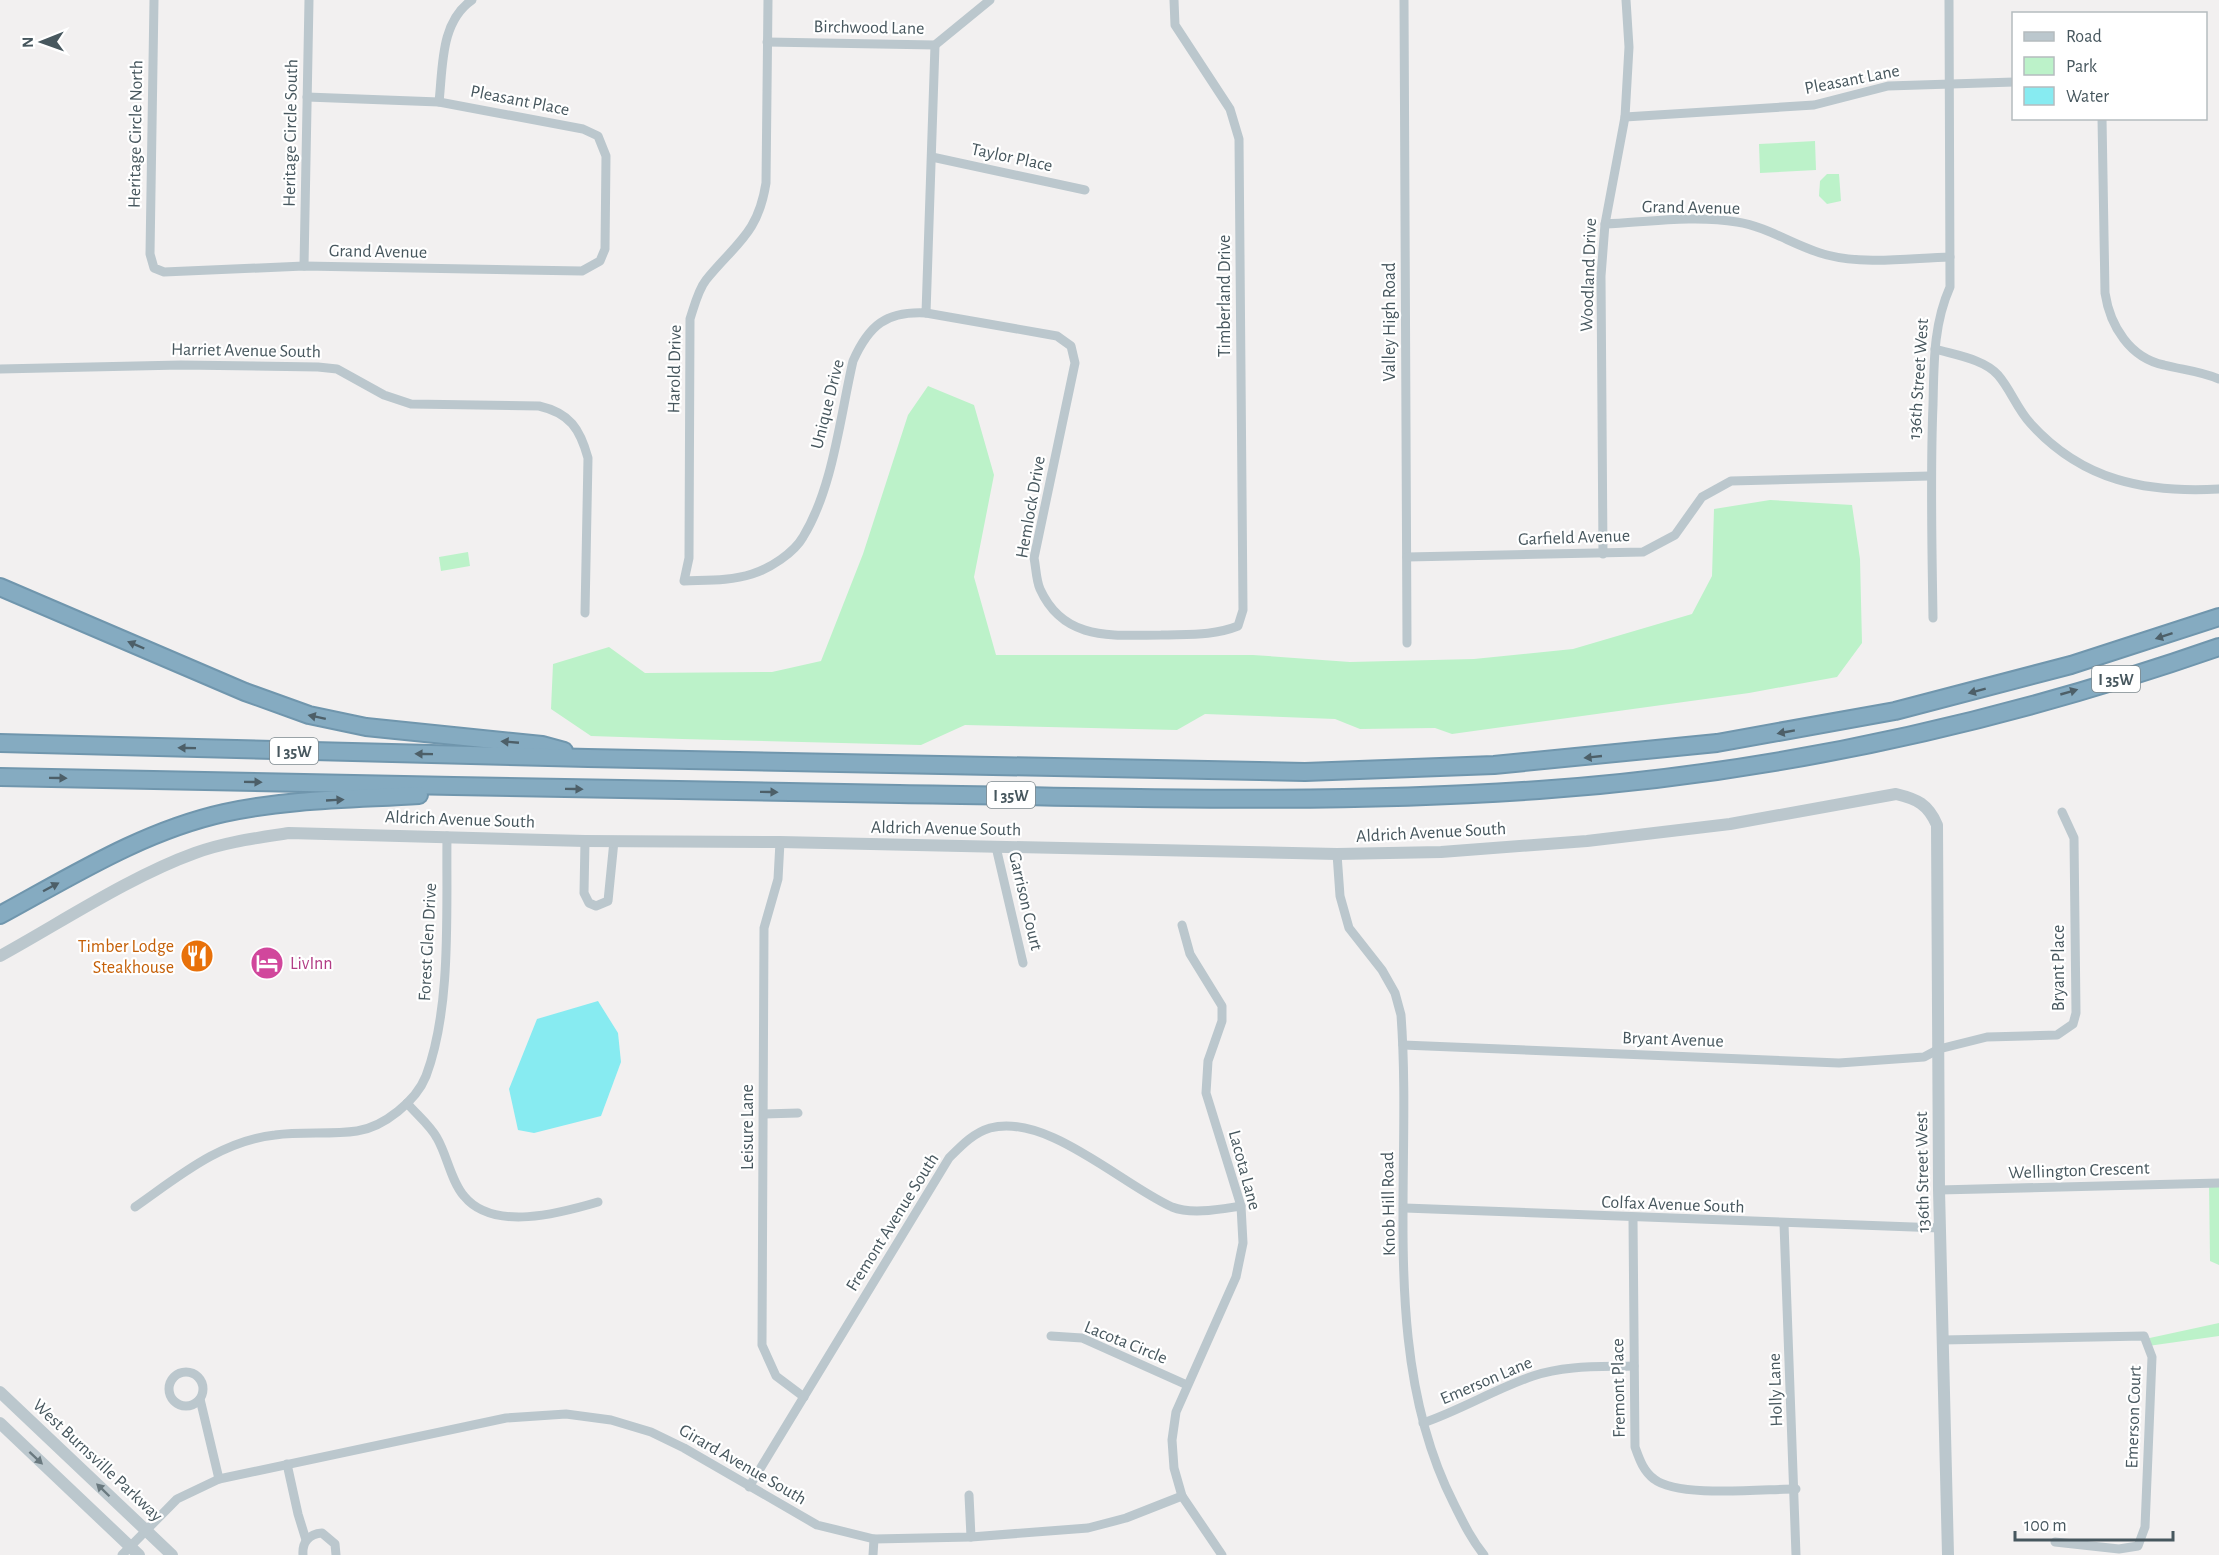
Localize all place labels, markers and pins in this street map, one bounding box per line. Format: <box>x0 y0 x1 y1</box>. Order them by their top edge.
place label: Timber Lodge Steakhouse <box>78 938 174 977</box>
restaurant icon: Timber Lodge Steakhouse <box>179 938 215 974</box>
hotel icon: LivInn <box>249 945 285 981</box>
place label: LivInn <box>290 955 332 973</box>

